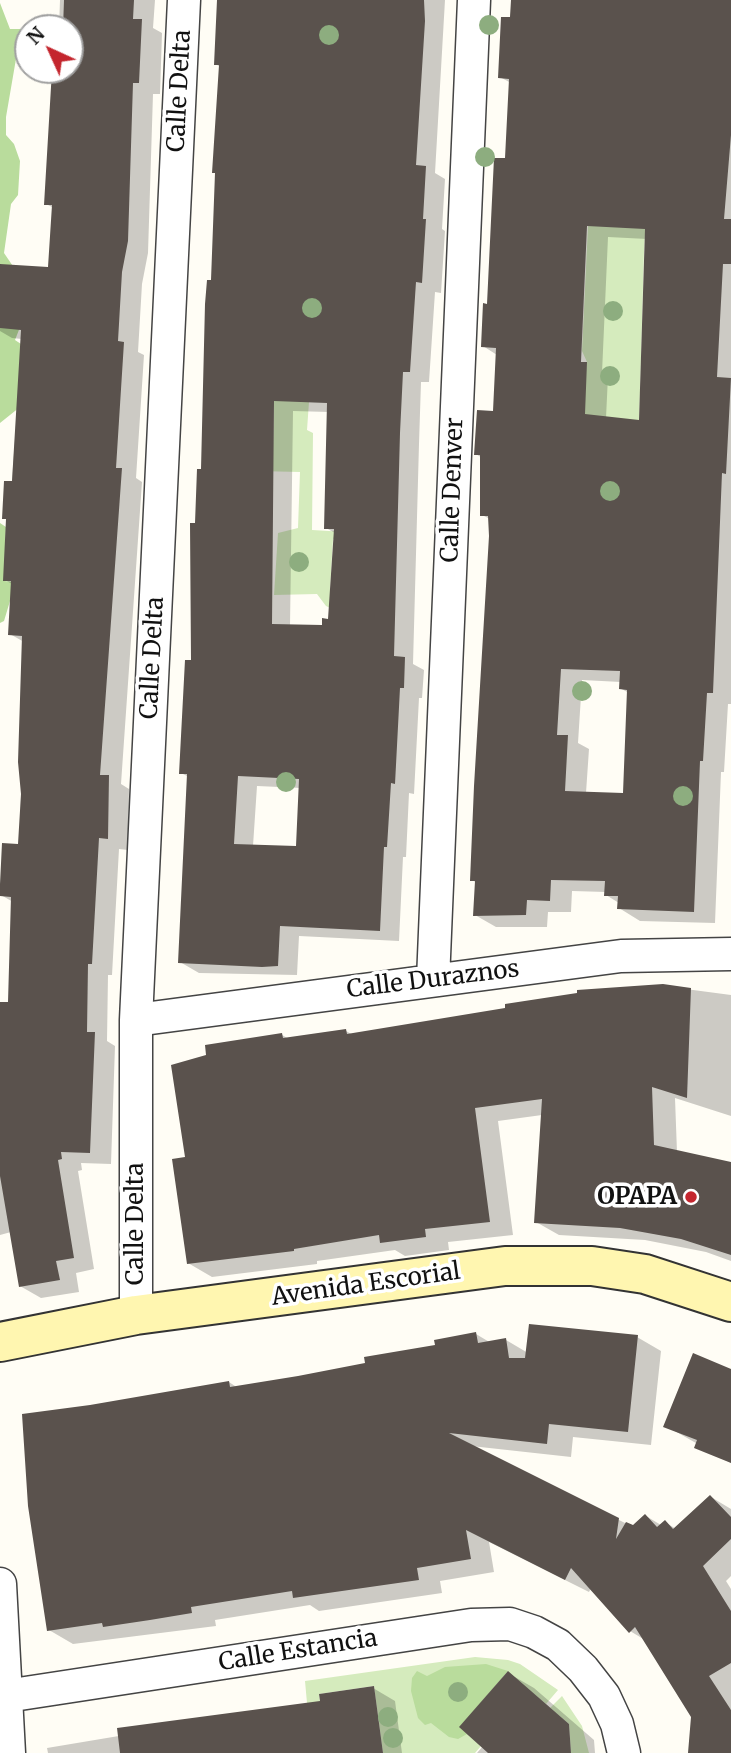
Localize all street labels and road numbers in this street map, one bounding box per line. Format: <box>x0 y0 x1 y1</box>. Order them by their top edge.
street label: Calle Delta <box>162 29 198 153</box>
street label: Calle Denver <box>436 417 470 563</box>
street label: Calle Delta <box>135 596 171 720</box>
street label: Calle Duraznos <box>345 955 521 1005</box>
street label: Calle Delta <box>122 1163 150 1285</box>
street label: Avenida Escorial <box>270 1257 462 1313</box>
street label: Calle Estancia <box>217 1624 379 1678</box>

